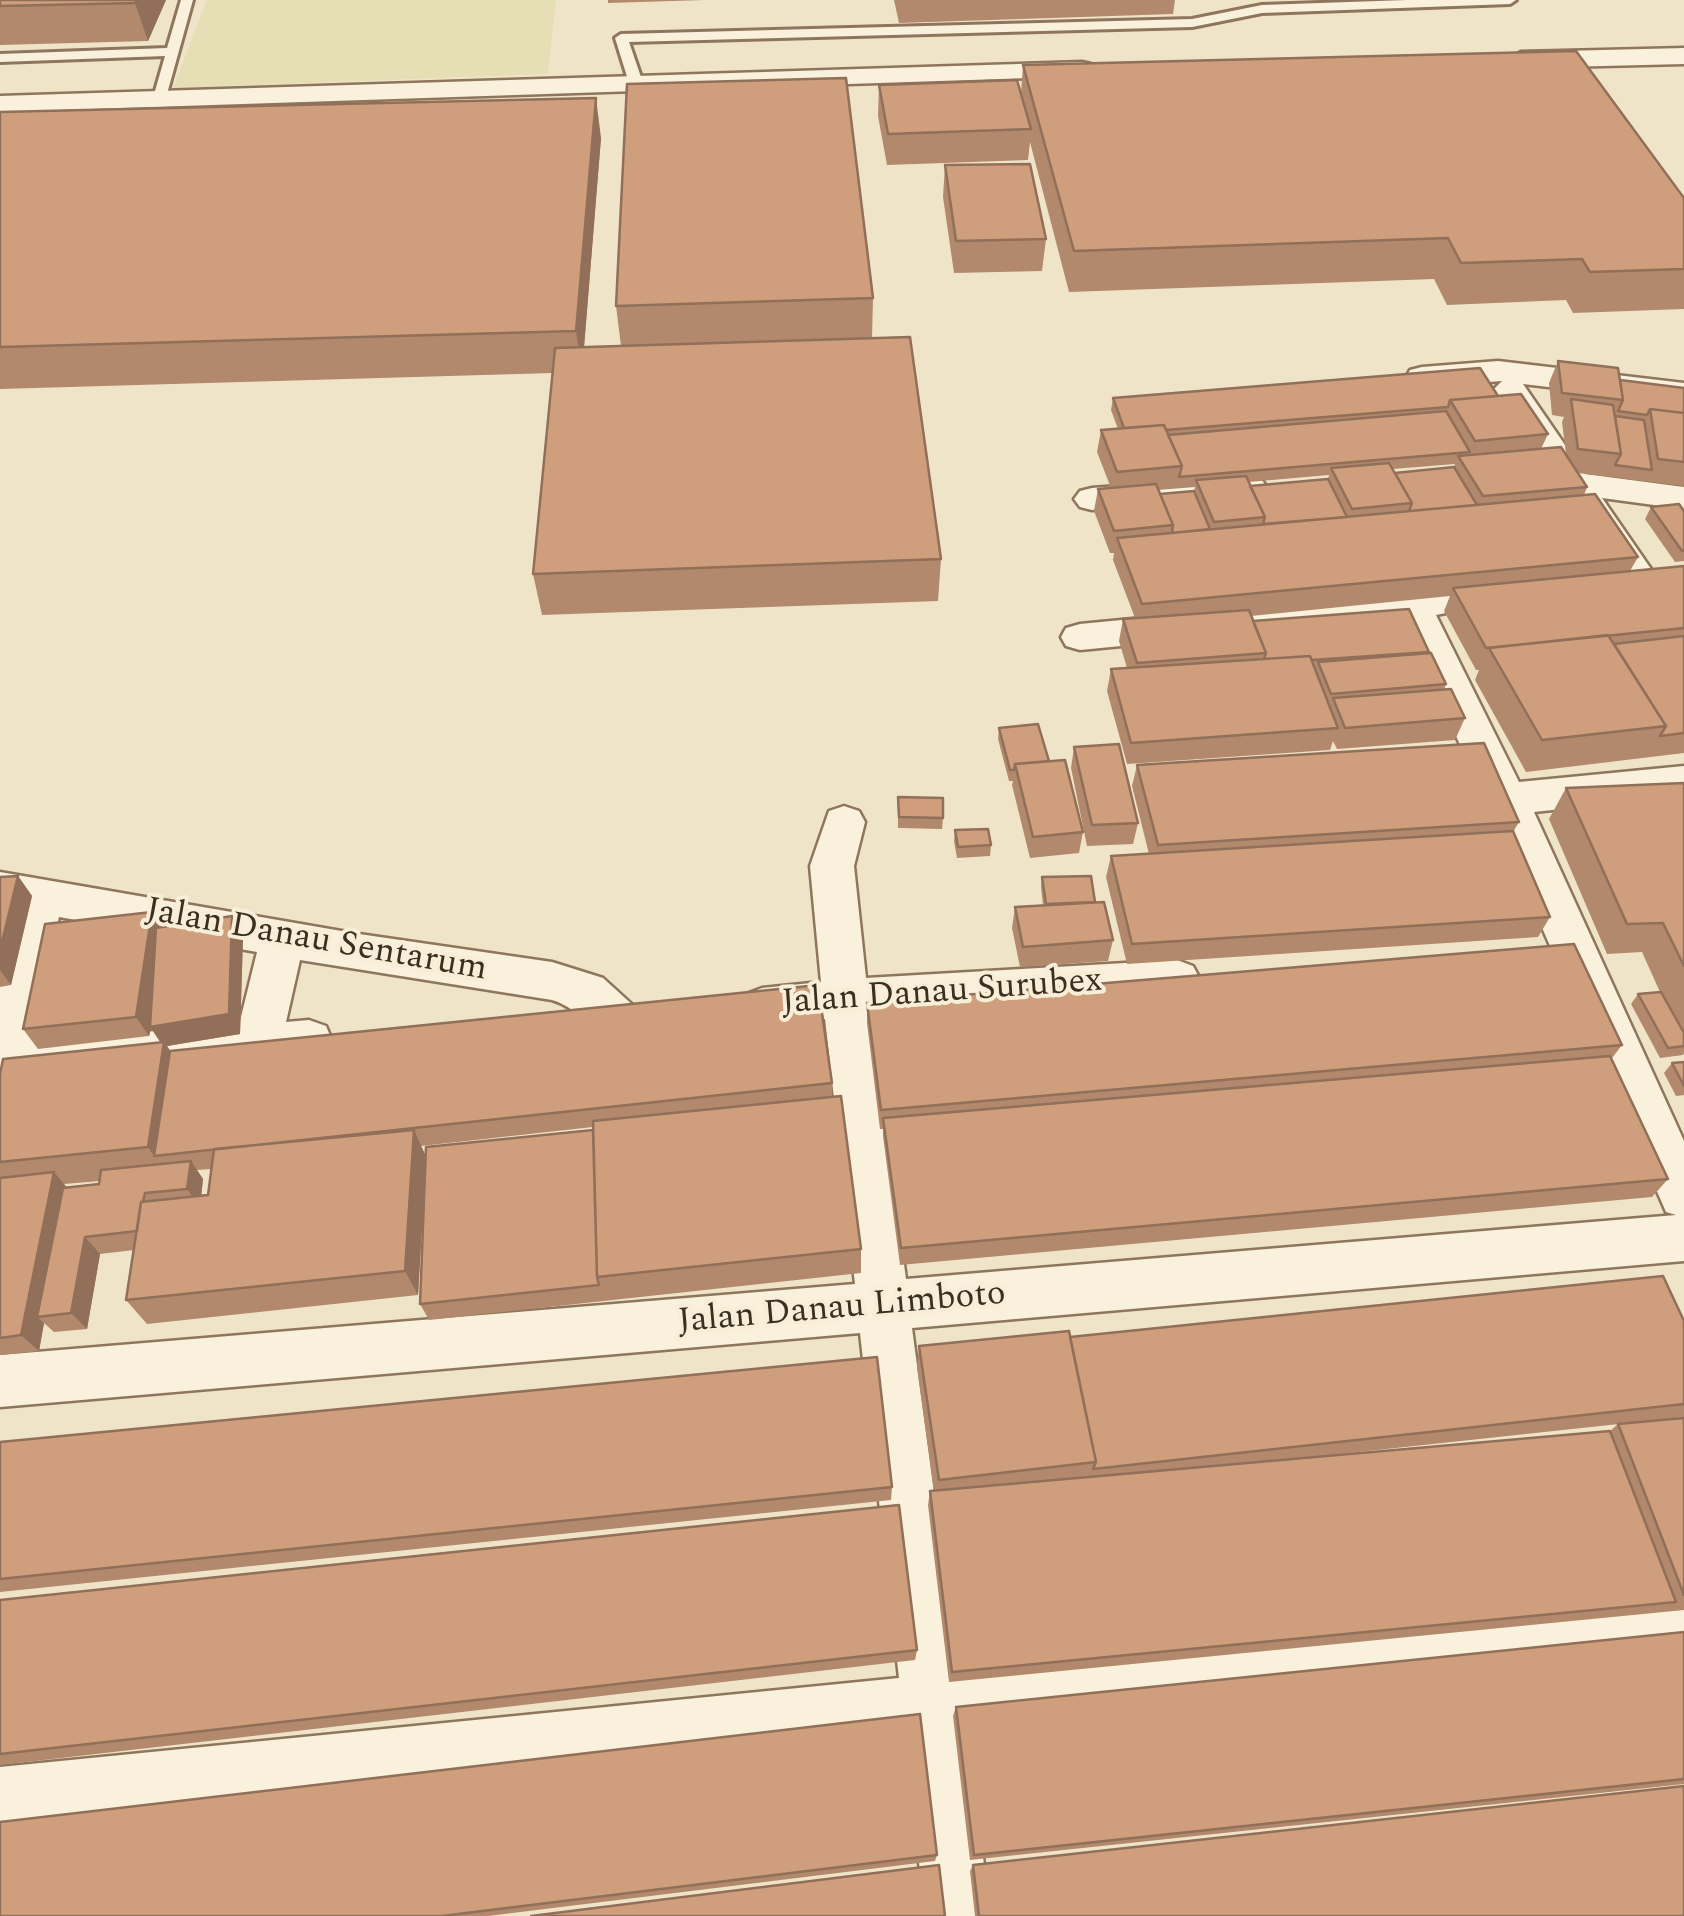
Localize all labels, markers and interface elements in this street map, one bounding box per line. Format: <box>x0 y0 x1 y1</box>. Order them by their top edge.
street label: Jalan Danau Sentarum <box>142 891 490 993</box>
street label: Jalan Danau Surubex <box>780 962 1104 1026</box>
street label: Jalan Danau Limboto <box>676 1275 1008 1345</box>

